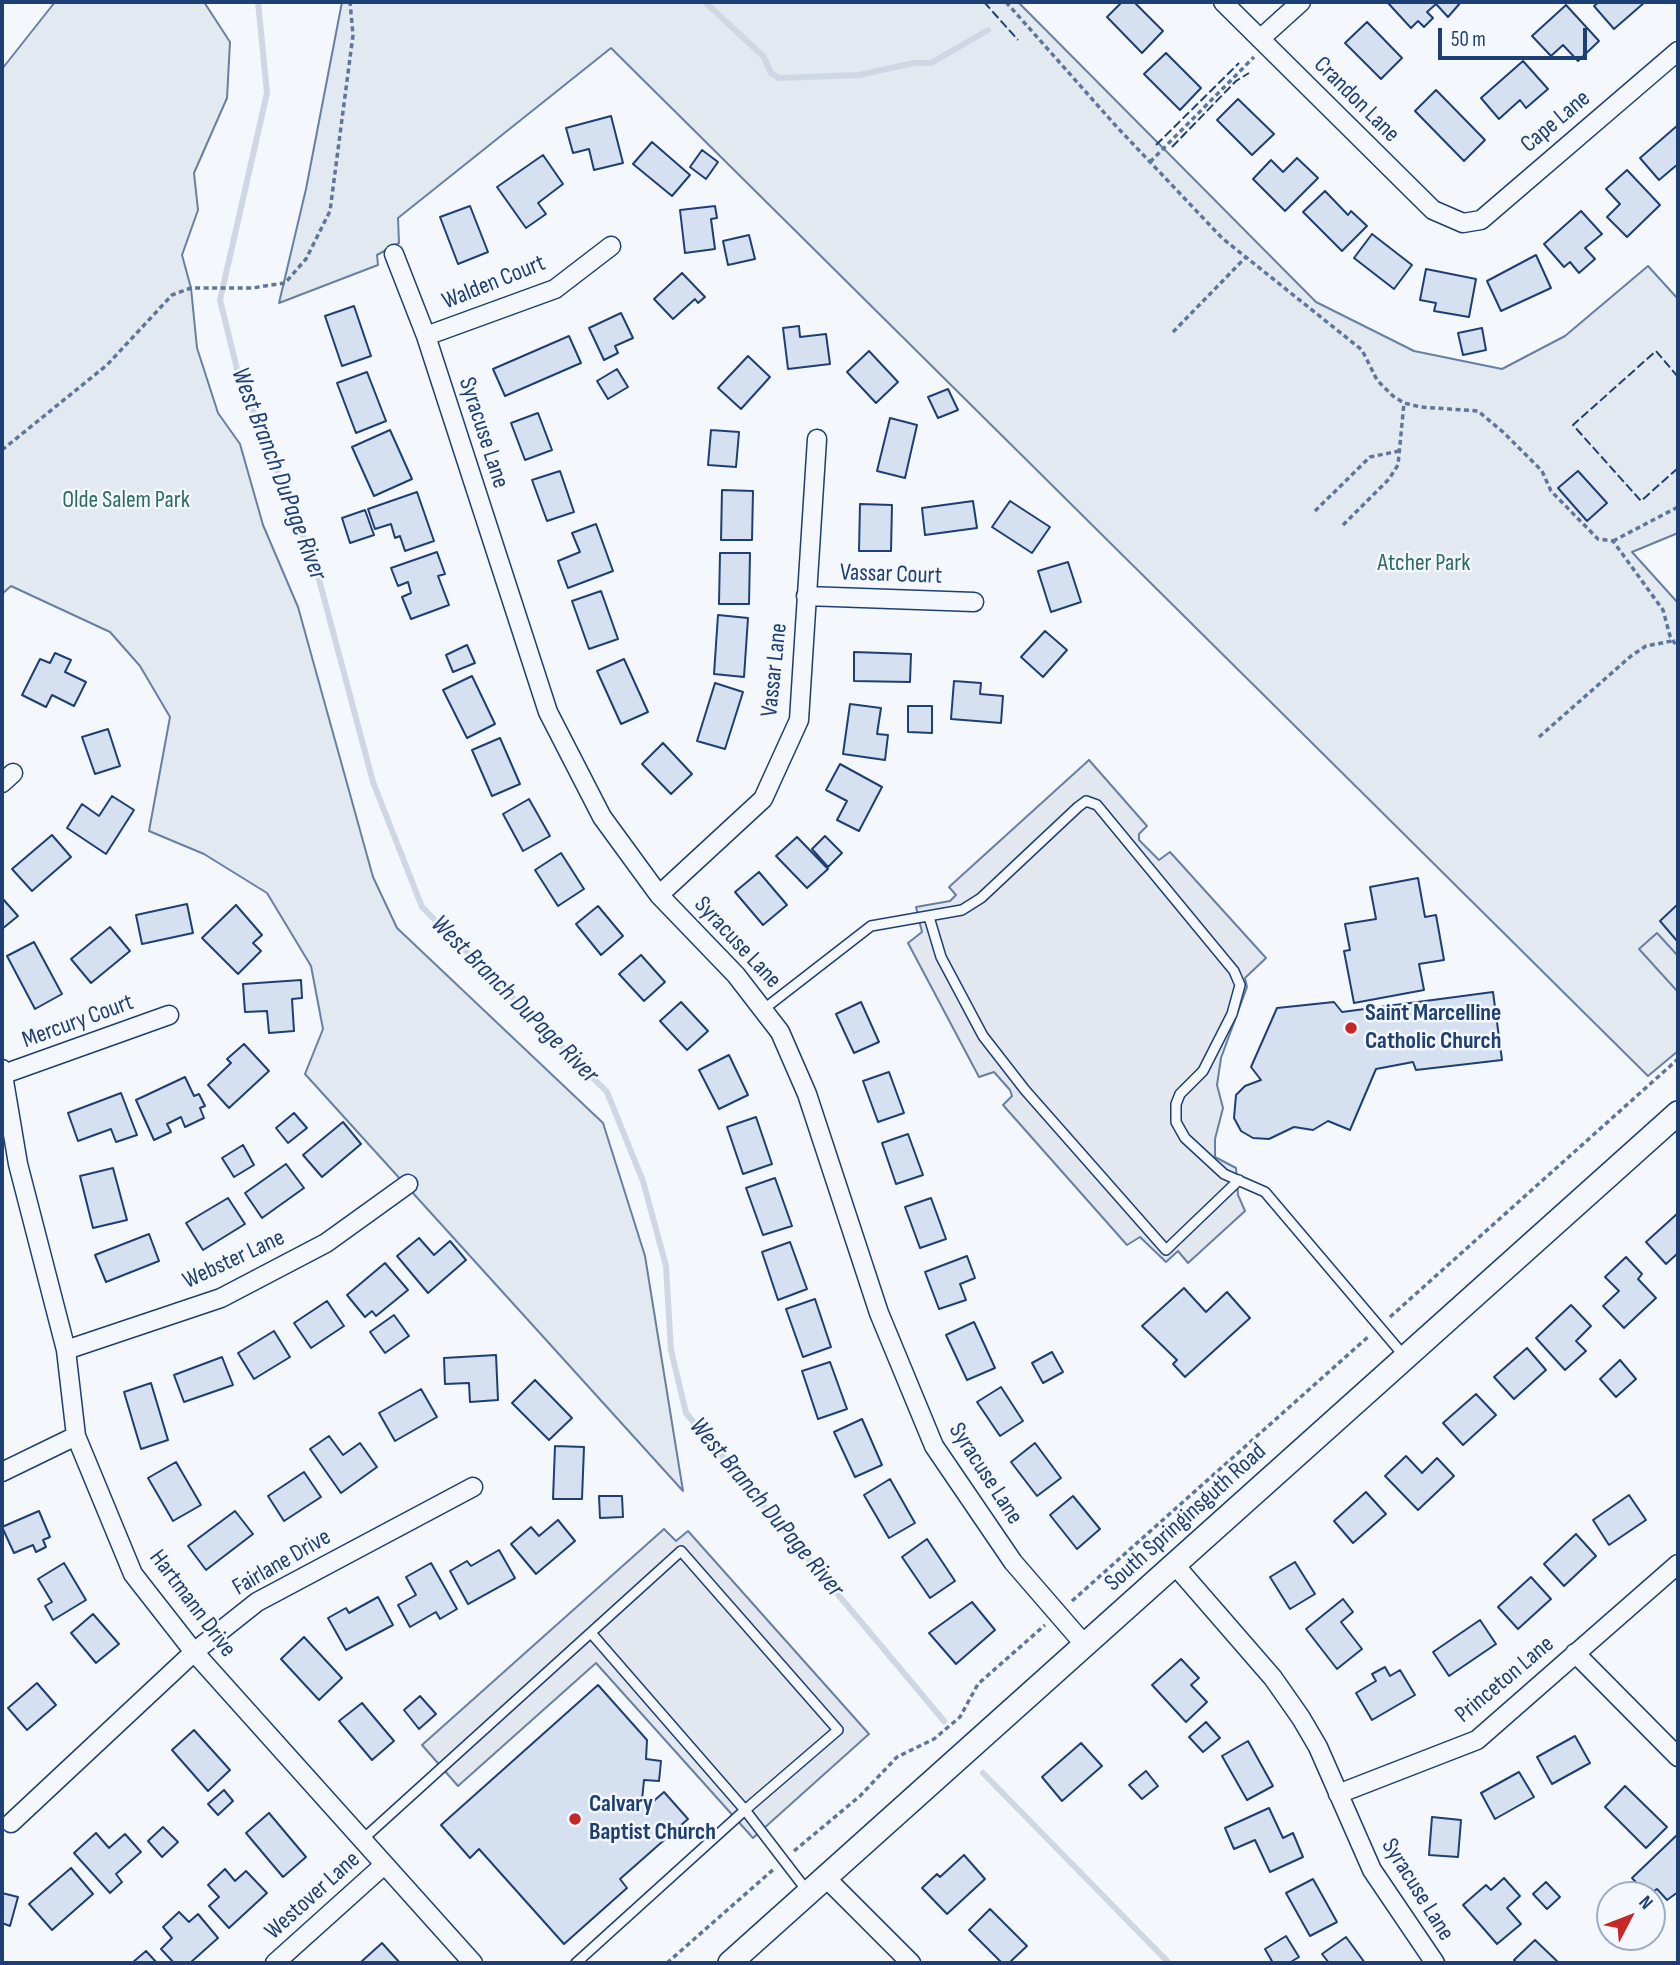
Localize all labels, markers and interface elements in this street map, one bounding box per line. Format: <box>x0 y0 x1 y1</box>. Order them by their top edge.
scale bar <box>1442 14 1591 58</box>
text: 50 m <box>1451 27 1486 52</box>
street label: Crandon Lane <box>1307 51 1405 149</box>
street label: Cape Lane <box>1515 85 1597 159</box>
street label: Walden Court <box>438 249 550 317</box>
water label: West Branch DuPage River <box>223 363 333 585</box>
street label: Syracuse Lane <box>452 374 514 492</box>
park label: Olde Salem Park <box>62 487 190 515</box>
park label: Atcher Park <box>1378 550 1470 578</box>
street label: Vassar Court <box>840 559 942 591</box>
street label: Vassar Lane <box>756 622 794 718</box>
street label: Syracuse Lane <box>687 891 787 995</box>
water label: West Branch DuPage River <box>423 909 605 1091</box>
street label: Mercury Court <box>19 989 137 1055</box>
place label: Saint Marcelline Catholic Church <box>1365 1000 1501 1056</box>
marker: Saint Marcelline Catholic Church <box>1343 1020 1359 1036</box>
street label: Webster Lane <box>179 1224 289 1296</box>
water label: West Branch DuPage River <box>682 1412 850 1604</box>
street label: Syracuse Lane <box>942 1418 1028 1530</box>
street label: South Springinsguth Road <box>1099 1438 1273 1598</box>
street label: Fairlane Drive <box>228 1523 336 1603</box>
street label: Hartmann Drive <box>142 1545 242 1663</box>
street label: Princeton Lane <box>1450 1630 1560 1730</box>
place label: Calvary Baptist Church <box>589 1791 716 1847</box>
marker: Calvary Baptist Church <box>567 1811 583 1827</box>
street label: Syracuse Lane <box>1374 1834 1460 1946</box>
street label: Westover Lane <box>260 1846 366 1946</box>
north arrow <box>1596 1881 1666 1951</box>
text: N <box>1634 1891 1657 1914</box>

